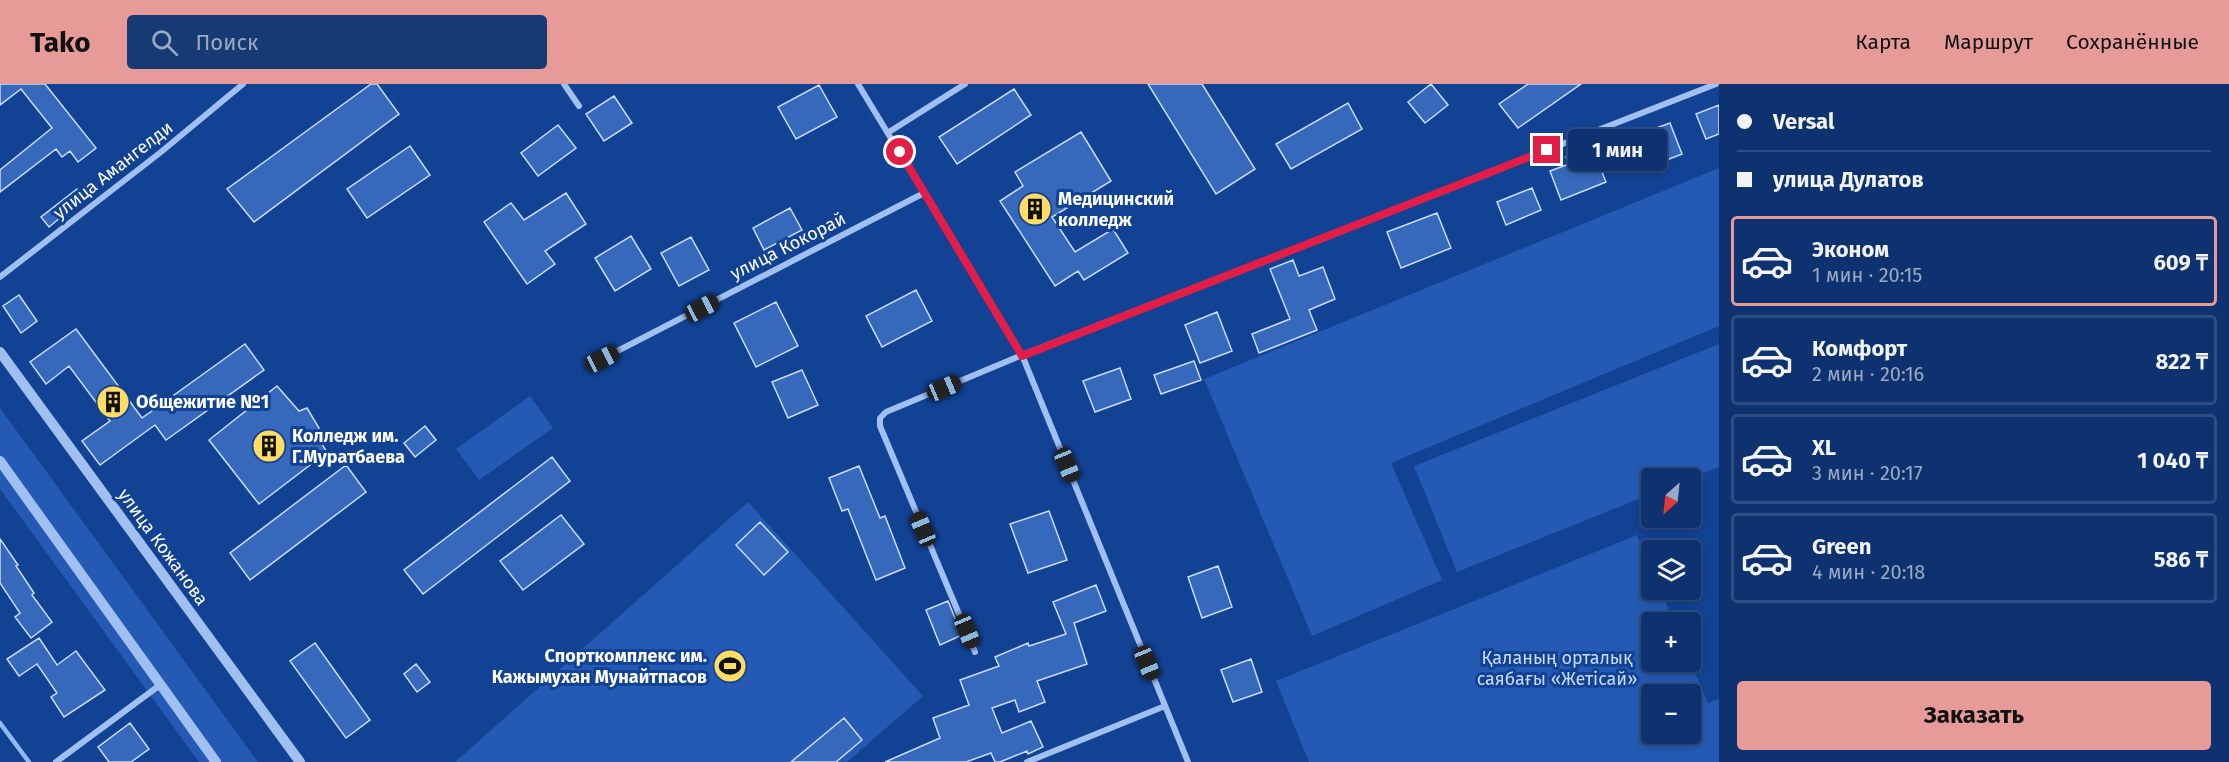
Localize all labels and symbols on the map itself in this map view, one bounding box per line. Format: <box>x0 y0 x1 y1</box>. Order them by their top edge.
street label: улица Амангелди <box>49 116 177 224</box>
callout: 1 мин <box>1568 129 1667 171</box>
route end <box>1533 136 1560 163</box>
route start <box>886 138 913 165</box>
place label: Медицинский колледж <box>1058 188 1174 231</box>
building icon: Медицинский колледж <box>1017 191 1053 227</box>
street label: улица Кокорай <box>727 207 849 285</box>
car <box>682 292 722 324</box>
car <box>582 343 622 375</box>
car <box>924 373 964 403</box>
building icon: Общежитие №1 <box>95 384 131 420</box>
place label: Общежитие №1 <box>136 391 269 413</box>
place label: Колледж им. Г.Муратбаева <box>292 425 405 468</box>
building icon: Колледж им. Г.Муратбаева <box>251 428 287 464</box>
car <box>1052 445 1082 485</box>
north arrow <box>1641 468 1701 528</box>
street label: улица Кожанова <box>113 484 213 610</box>
car <box>908 509 938 549</box>
car <box>952 611 982 651</box>
car <box>1132 643 1162 683</box>
place label: Спорткомплекс им. Кажымухан Мунайтпасов <box>492 645 707 688</box>
park label: Қаланың орталық саябағы «Жетісай» <box>1477 647 1637 690</box>
sports icon: Спорткомплекс им. Кажымухан Мунайтпасов <box>712 648 748 684</box>

